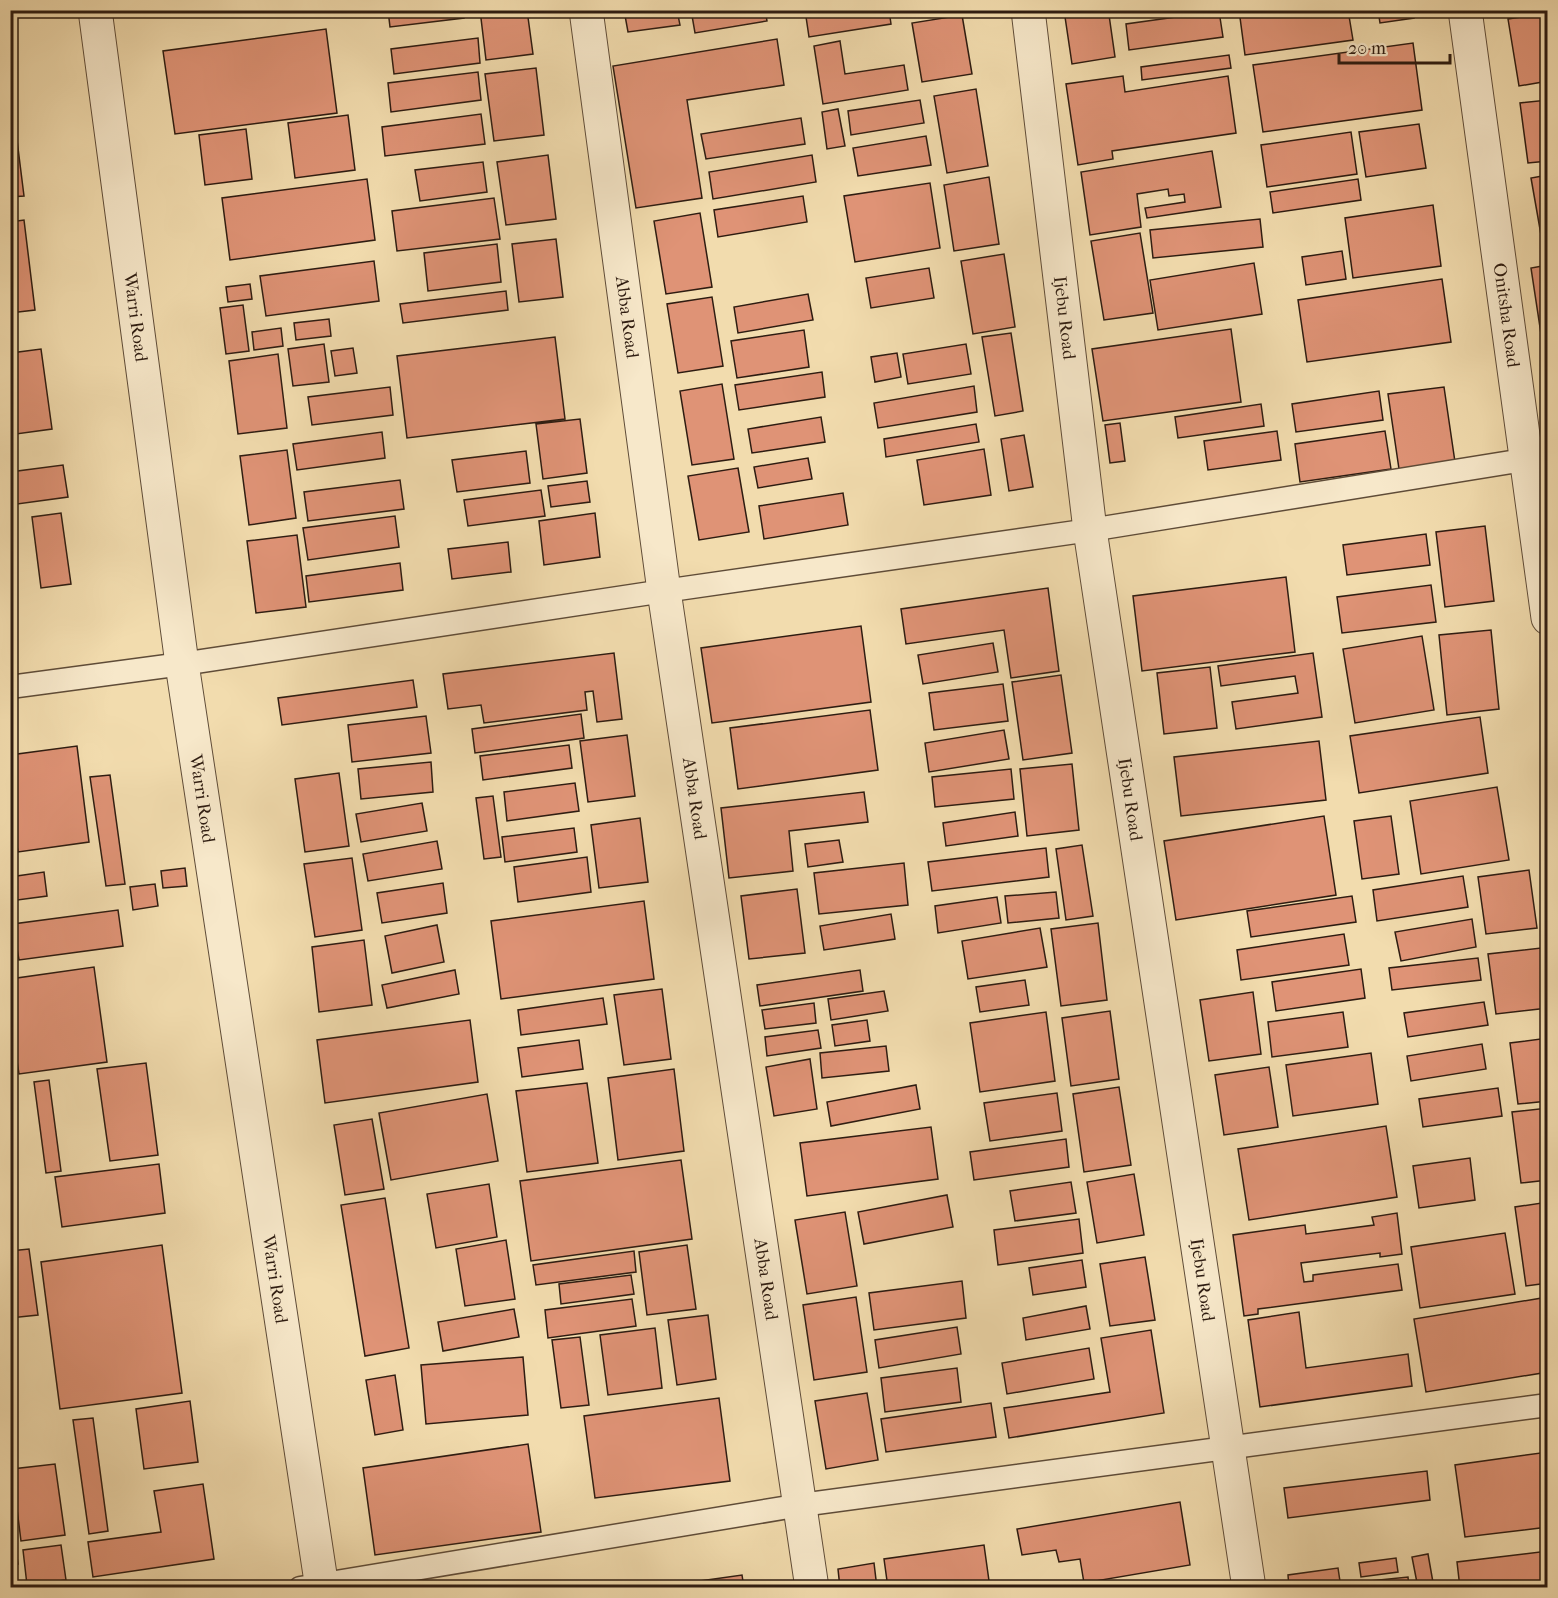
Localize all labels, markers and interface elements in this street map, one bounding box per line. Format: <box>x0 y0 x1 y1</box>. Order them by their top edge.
scale bar <box>1339 27 1450 65</box>
text: 20 m <box>1348 38 1386 59</box>
street label: Onitsha Road <box>1489 262 1524 369</box>
street label: Warri Road <box>119 271 152 363</box>
street label: Abba Road <box>611 274 643 360</box>
street label: Ijebu Road <box>1049 275 1080 361</box>
street label: Warri Road <box>185 752 220 845</box>
street label: Abba Road <box>678 755 711 841</box>
street label: Ijebu Road <box>1114 756 1147 843</box>
street label: Warri Road <box>258 1232 292 1325</box>
street label: Abba Road <box>750 1236 783 1322</box>
street label: Ijebu Road <box>1186 1237 1219 1323</box>

